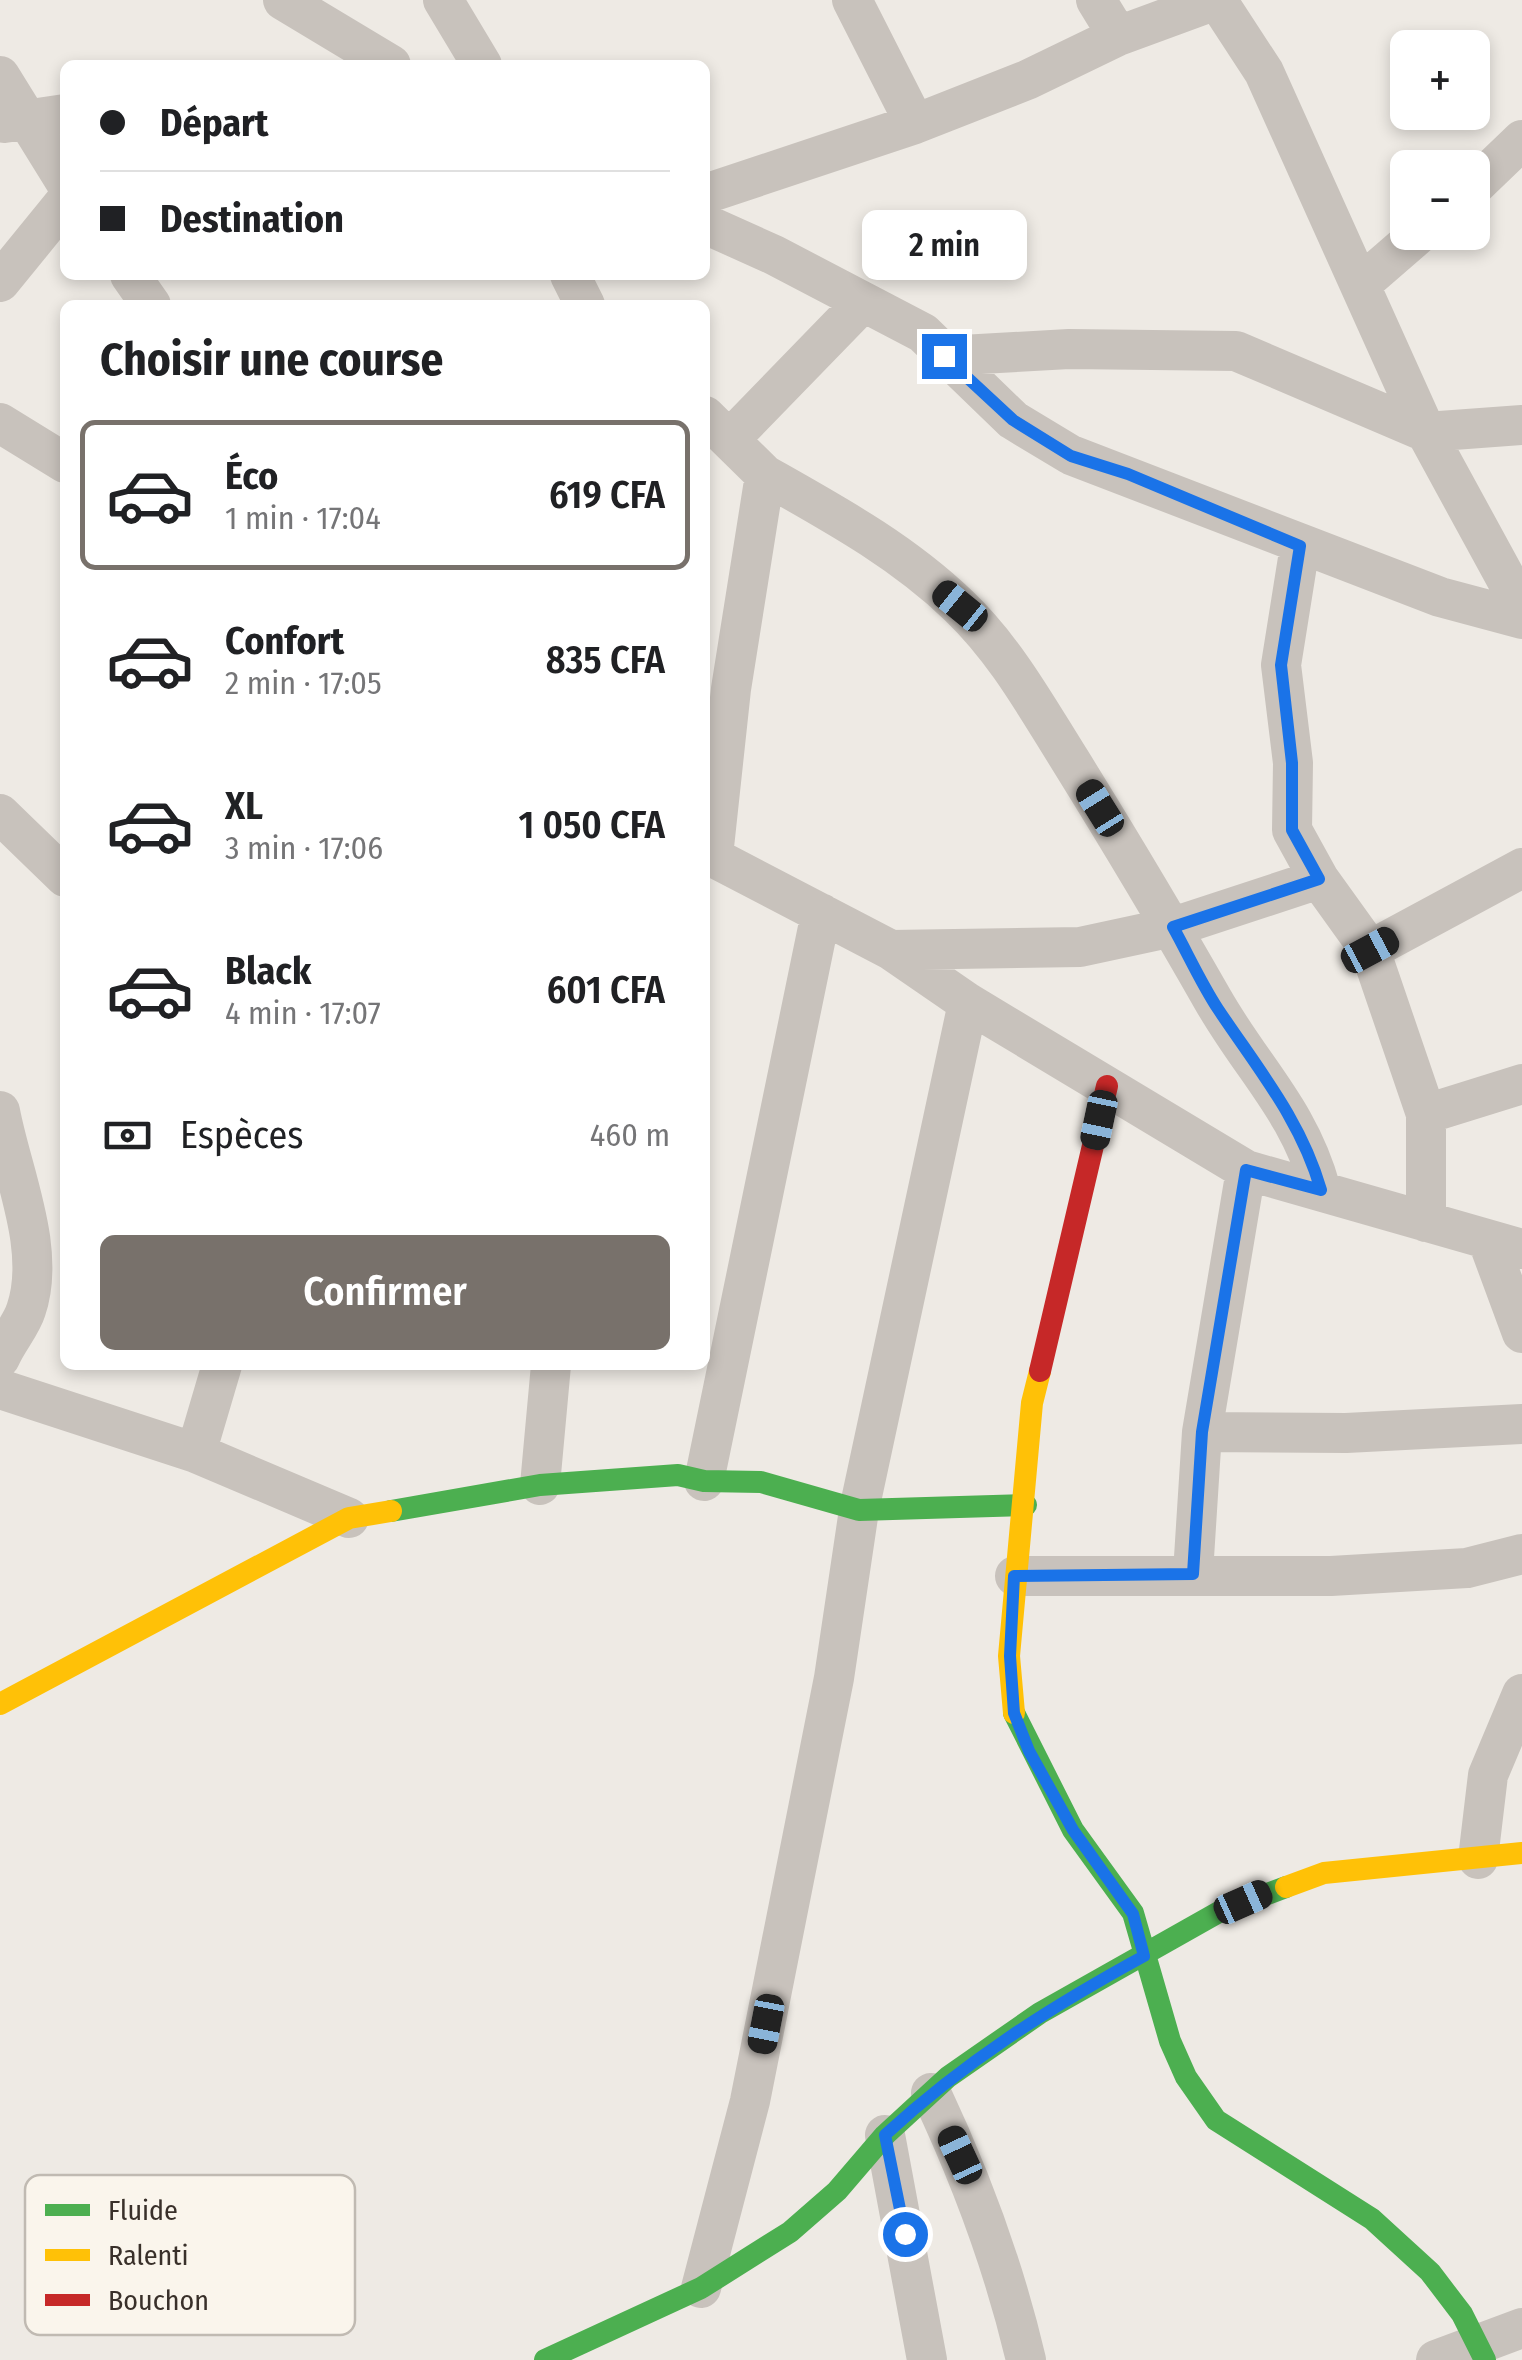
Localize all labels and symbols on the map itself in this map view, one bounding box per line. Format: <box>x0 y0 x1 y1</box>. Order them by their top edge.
callout: 2 min <box>862 211 1026 281</box>
route end <box>922 334 967 379</box>
car <box>927 575 993 637</box>
car <box>1071 775 1129 841</box>
car <box>1336 923 1404 977</box>
car <box>1078 1088 1120 1152</box>
car <box>1209 1876 1277 1928</box>
car <box>746 1992 786 2056</box>
car <box>934 2121 986 2189</box>
legend <box>25 2175 355 2335</box>
text: Fluide <box>108 2194 178 2227</box>
route start <box>883 2212 928 2257</box>
text: Ralenti <box>108 2239 188 2272</box>
text: Bouchon <box>108 2284 209 2317</box>

